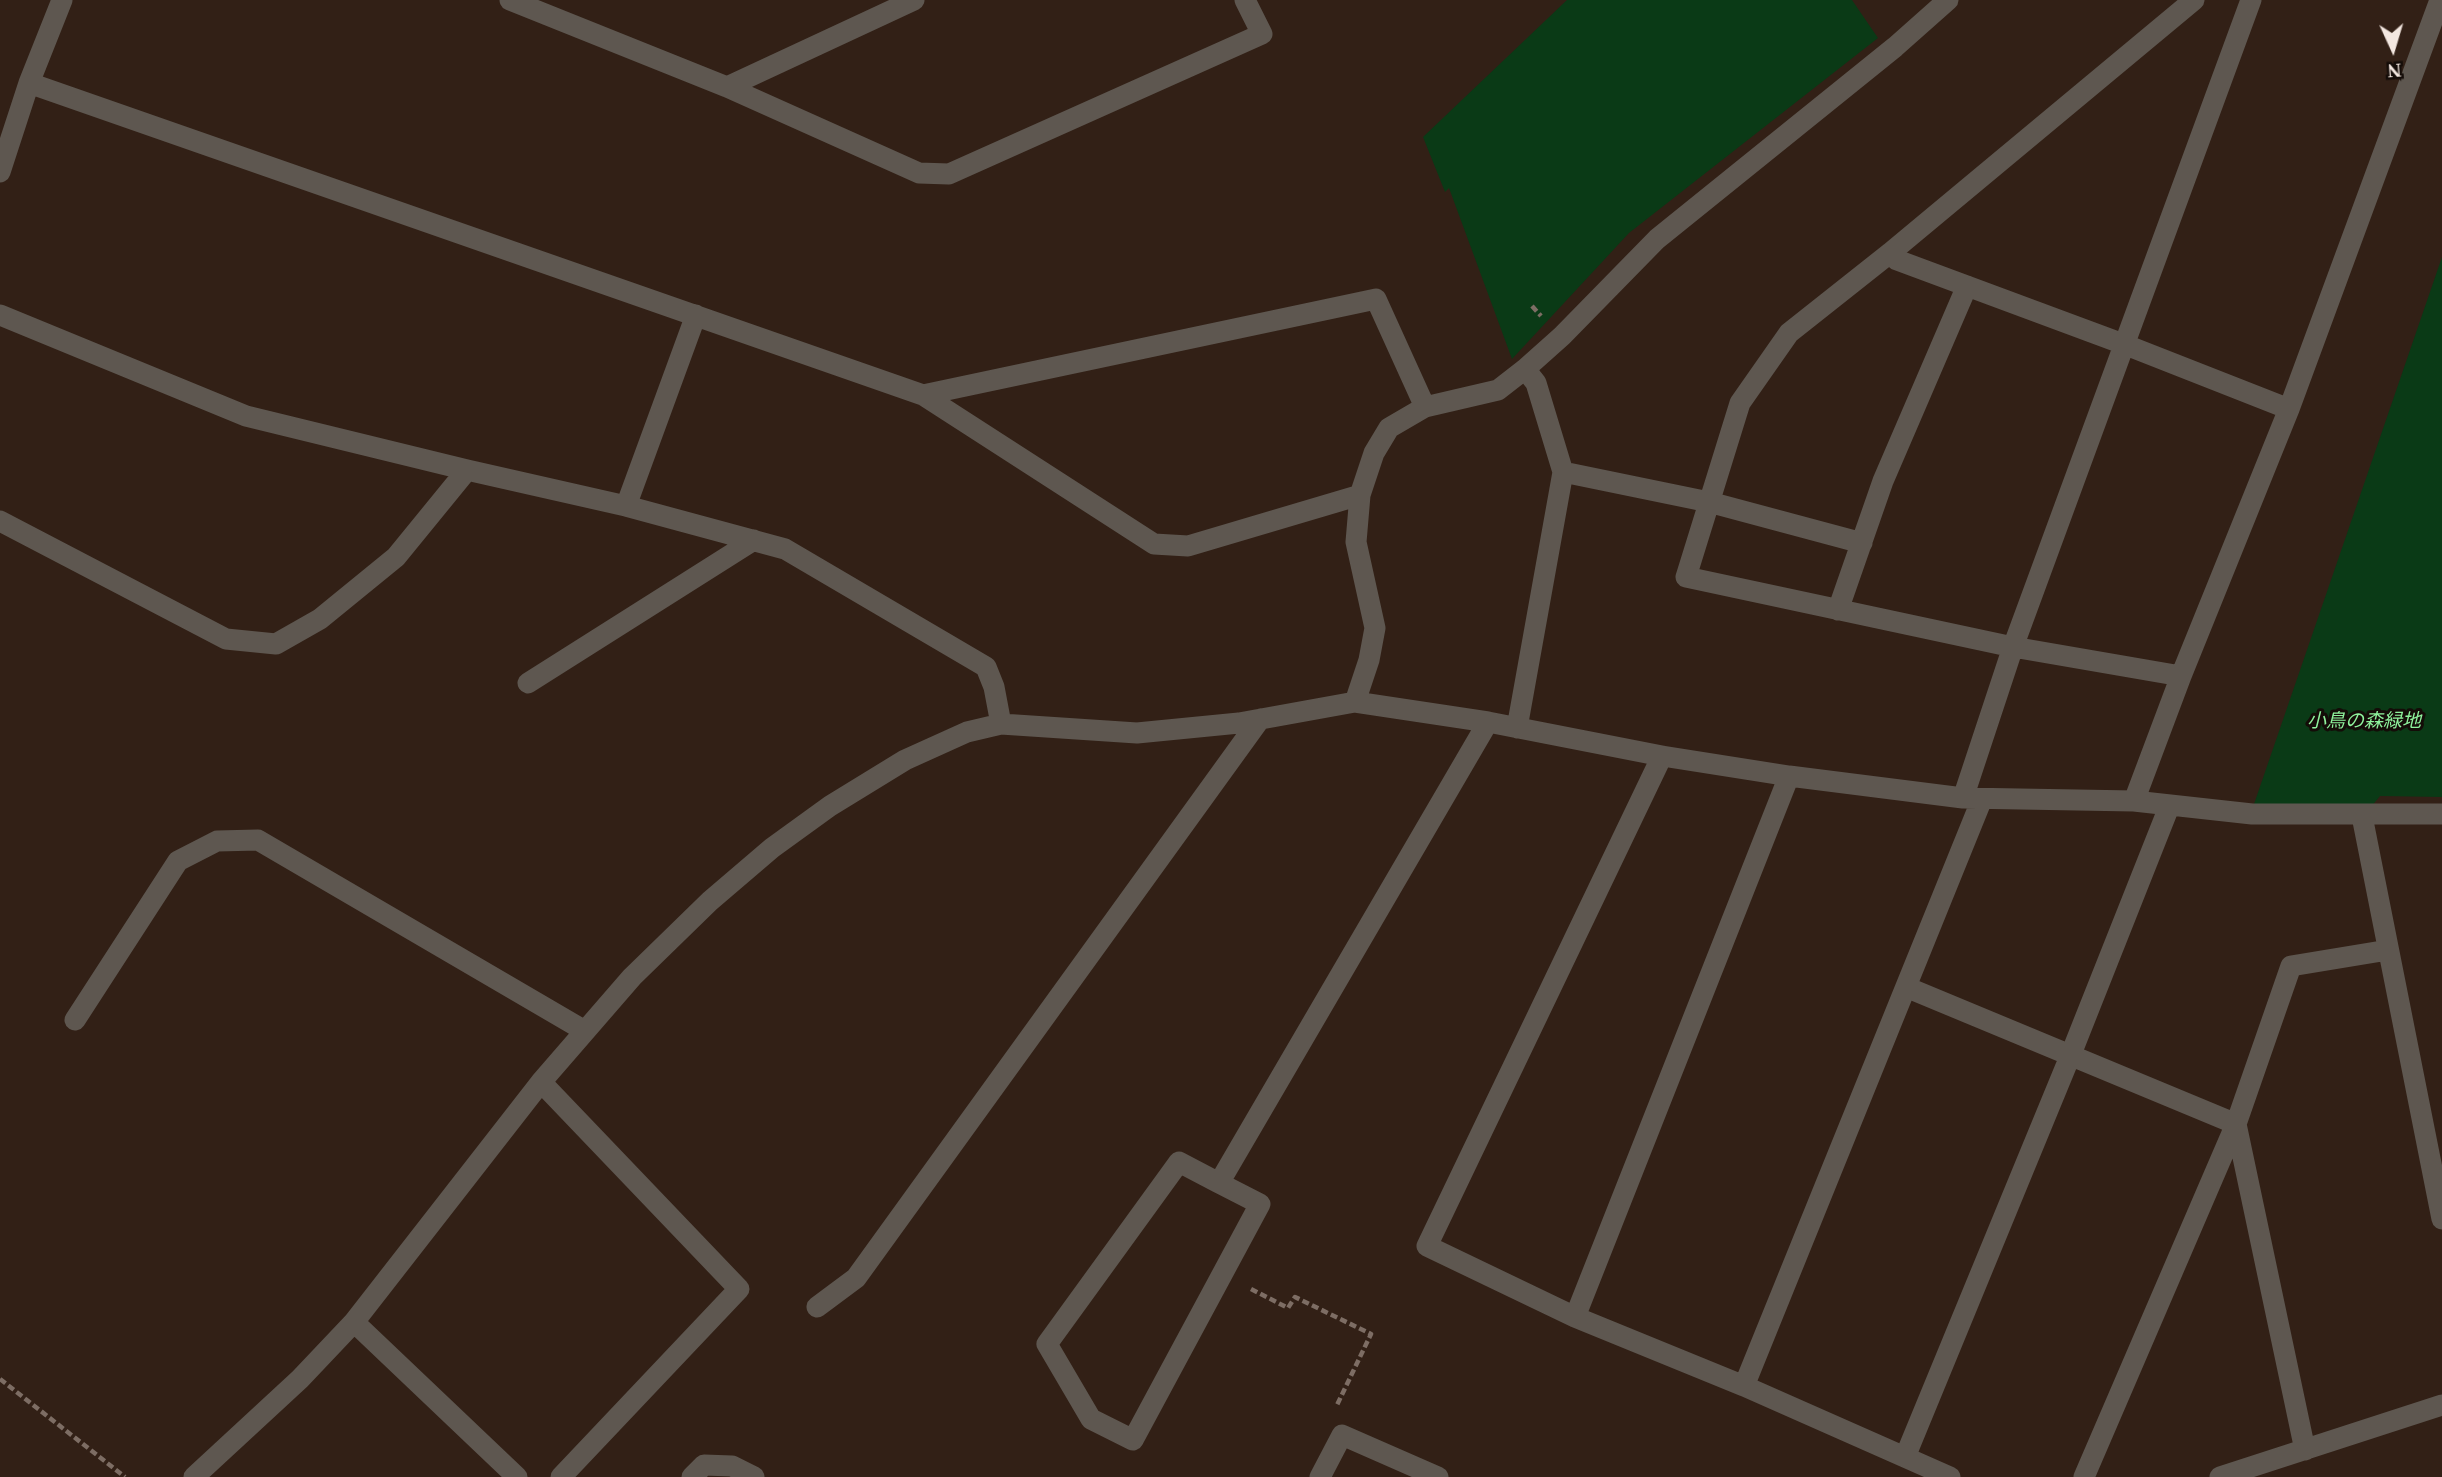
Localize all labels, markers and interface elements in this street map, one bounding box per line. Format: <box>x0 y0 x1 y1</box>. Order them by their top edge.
north arrow <box>2358 14 2428 84</box>
text: N <box>2387 59 2402 81</box>
park label: 小鳥の森緑地 <box>2307 709 2421 731</box>

